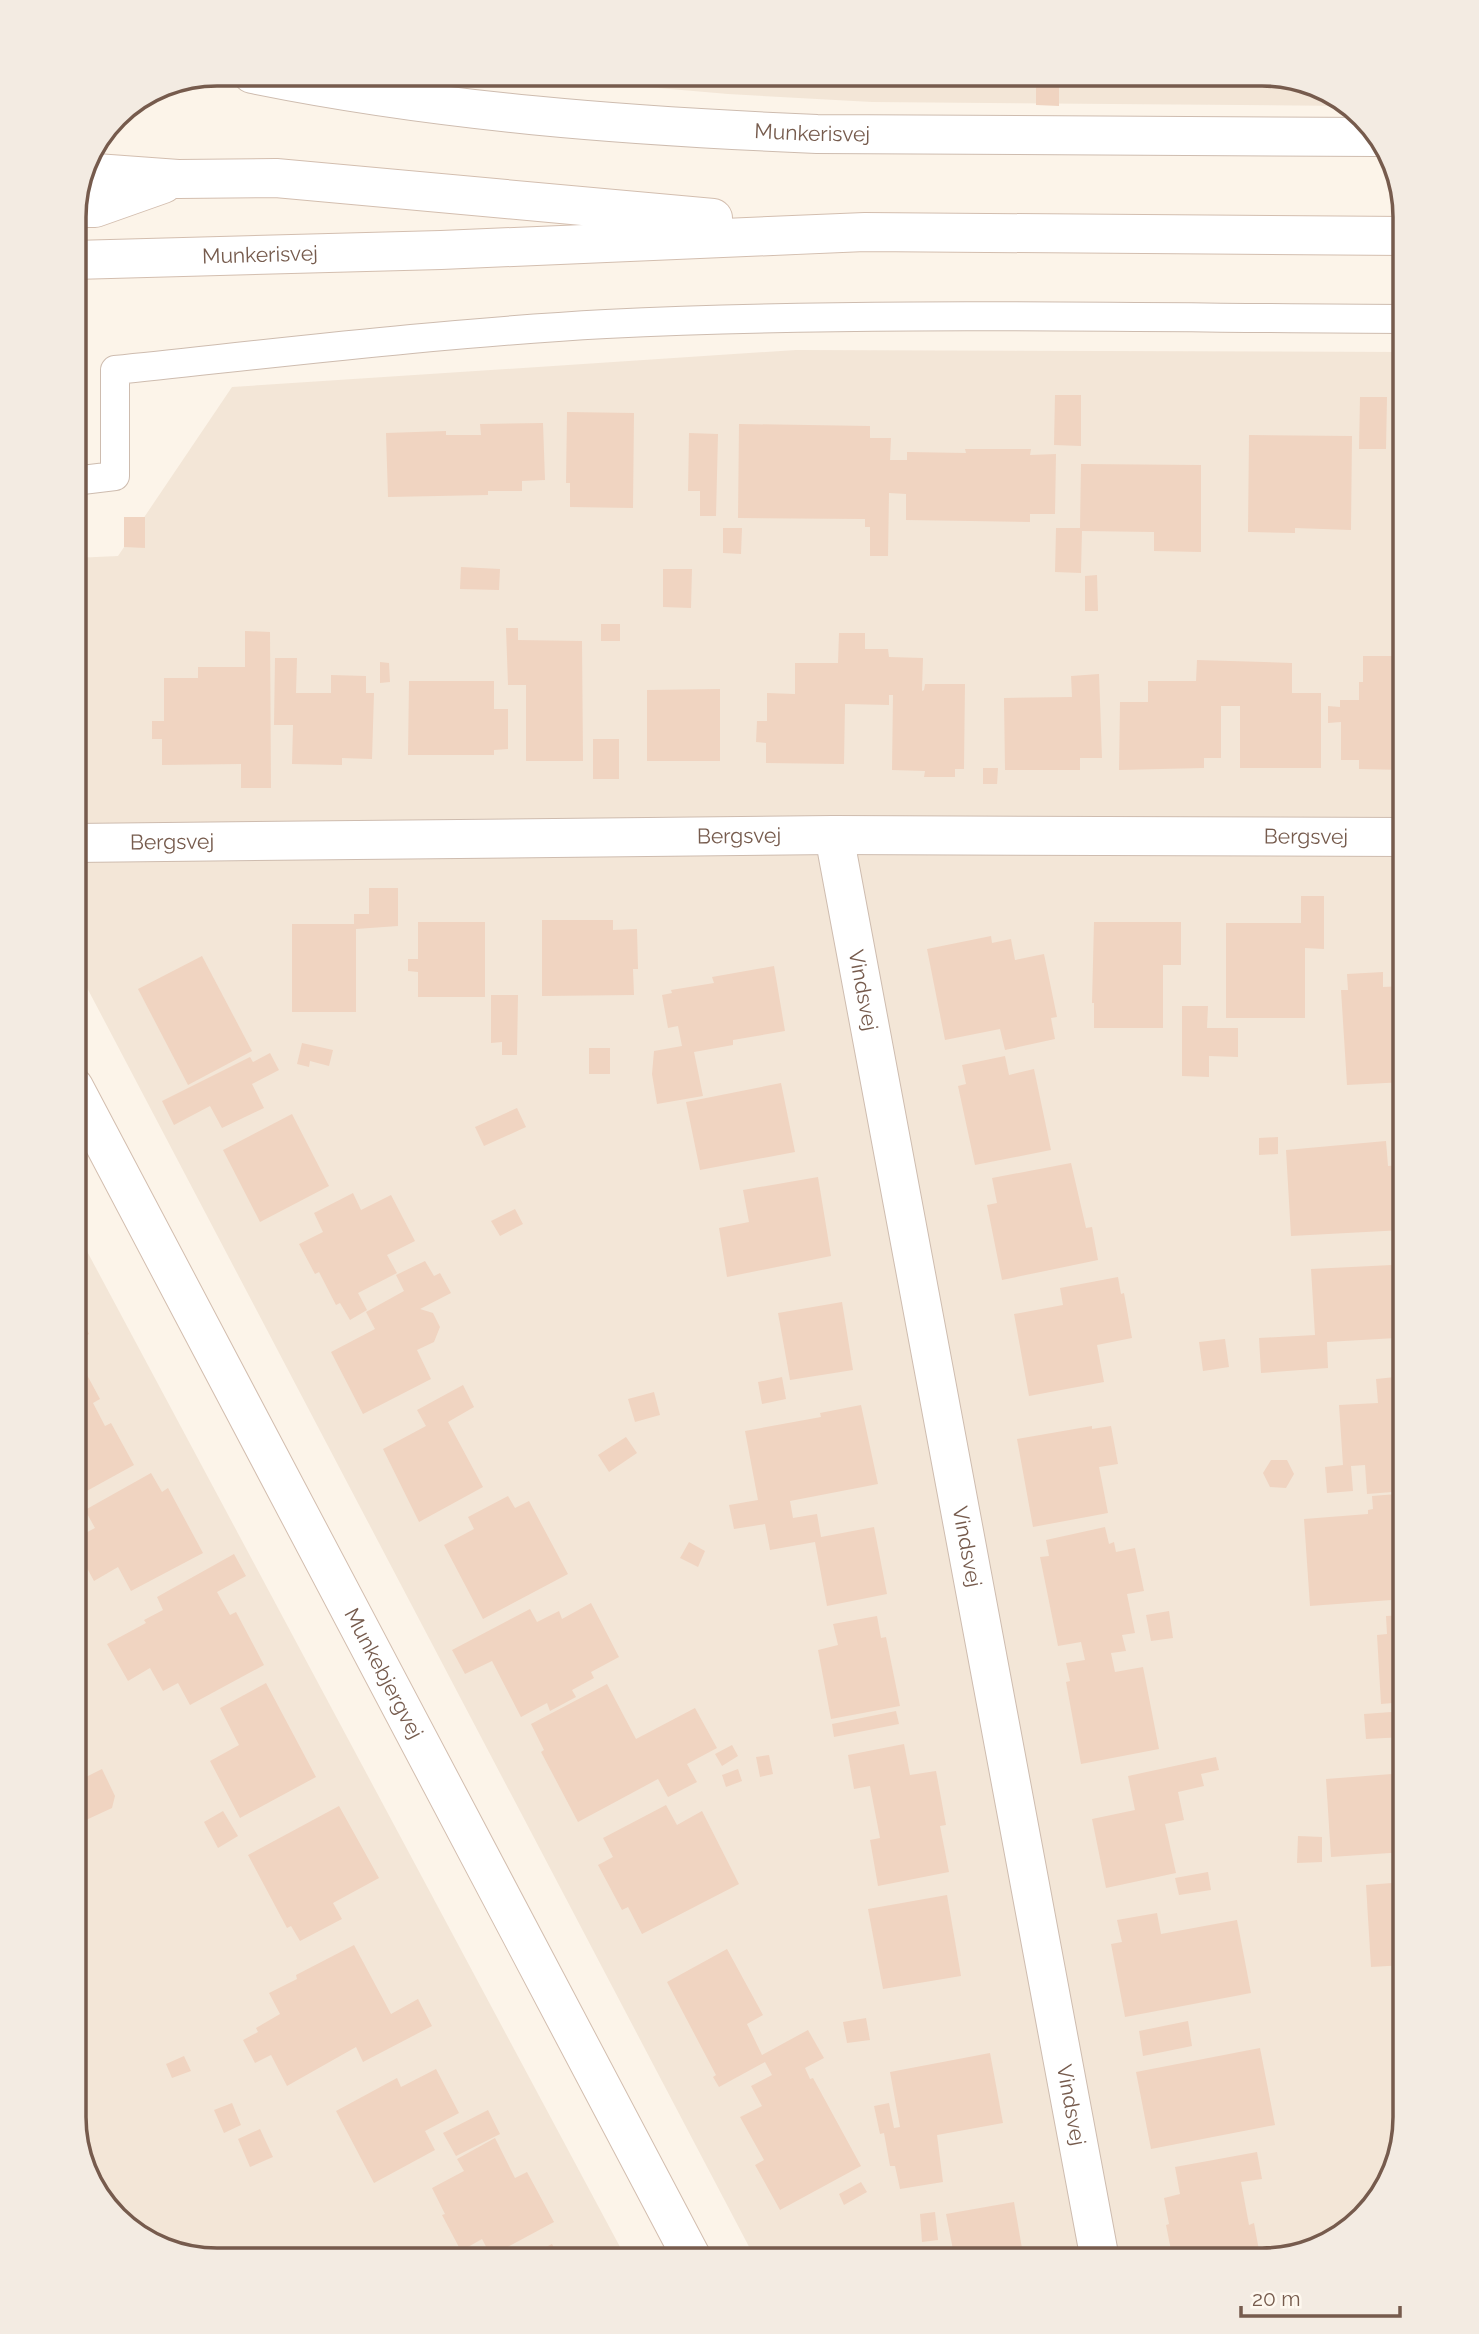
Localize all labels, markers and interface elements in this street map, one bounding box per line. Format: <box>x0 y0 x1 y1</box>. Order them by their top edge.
street label: Munkerisvej <box>754 118 870 146</box>
street label: Munkerisvej <box>202 240 318 269</box>
street label: Bergsvej <box>697 823 781 848</box>
street label: Bergsvej <box>1264 824 1348 849</box>
street label: Bergsvej <box>130 829 214 854</box>
street label: Vindsvej <box>844 948 883 1033</box>
street label: Vindsvej <box>948 1504 987 1589</box>
street label: Munkebjergvej <box>339 1604 429 1743</box>
street label: Vindsvej <box>1052 2062 1091 2148</box>
scale bar <box>1241 2274 1400 2318</box>
text: 20 m <box>1252 2286 1300 2311</box>

